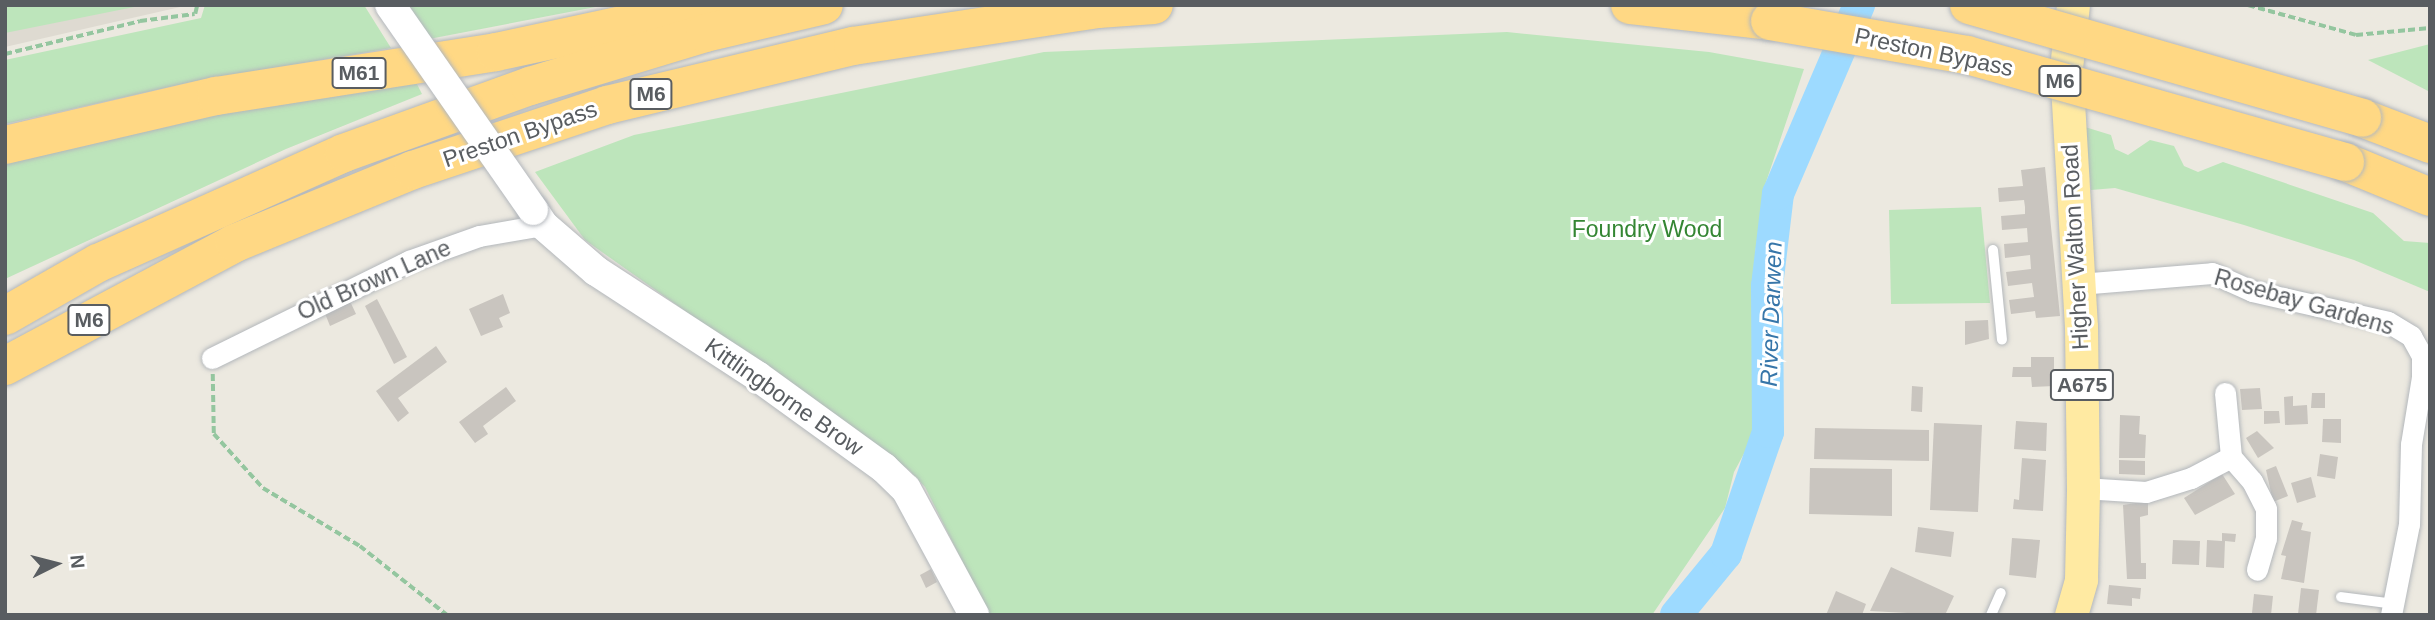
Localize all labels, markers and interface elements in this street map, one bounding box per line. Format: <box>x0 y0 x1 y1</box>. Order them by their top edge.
street label: Preston Bypass <box>1852 22 2016 82</box>
road number: M61 <box>331 56 387 90</box>
road number: M6 <box>2037 64 2083 98</box>
road number: M6 <box>628 76 674 112</box>
street label: Preston Bypass <box>439 95 601 173</box>
street label: Higher Walton Road <box>2056 143 2094 351</box>
park label: Foundry Wood <box>1572 215 1722 243</box>
street label: Old Brown Lane <box>293 234 455 326</box>
water label: River Darwen <box>1754 241 1788 387</box>
street label: Rosebay Gardens <box>2211 263 2397 341</box>
road number: M6 <box>66 302 112 338</box>
street label: Kittlingborne Brow <box>700 332 868 462</box>
road number: A675 <box>2049 368 2115 402</box>
north arrow <box>21 529 91 599</box>
text: N <box>66 554 89 570</box>

